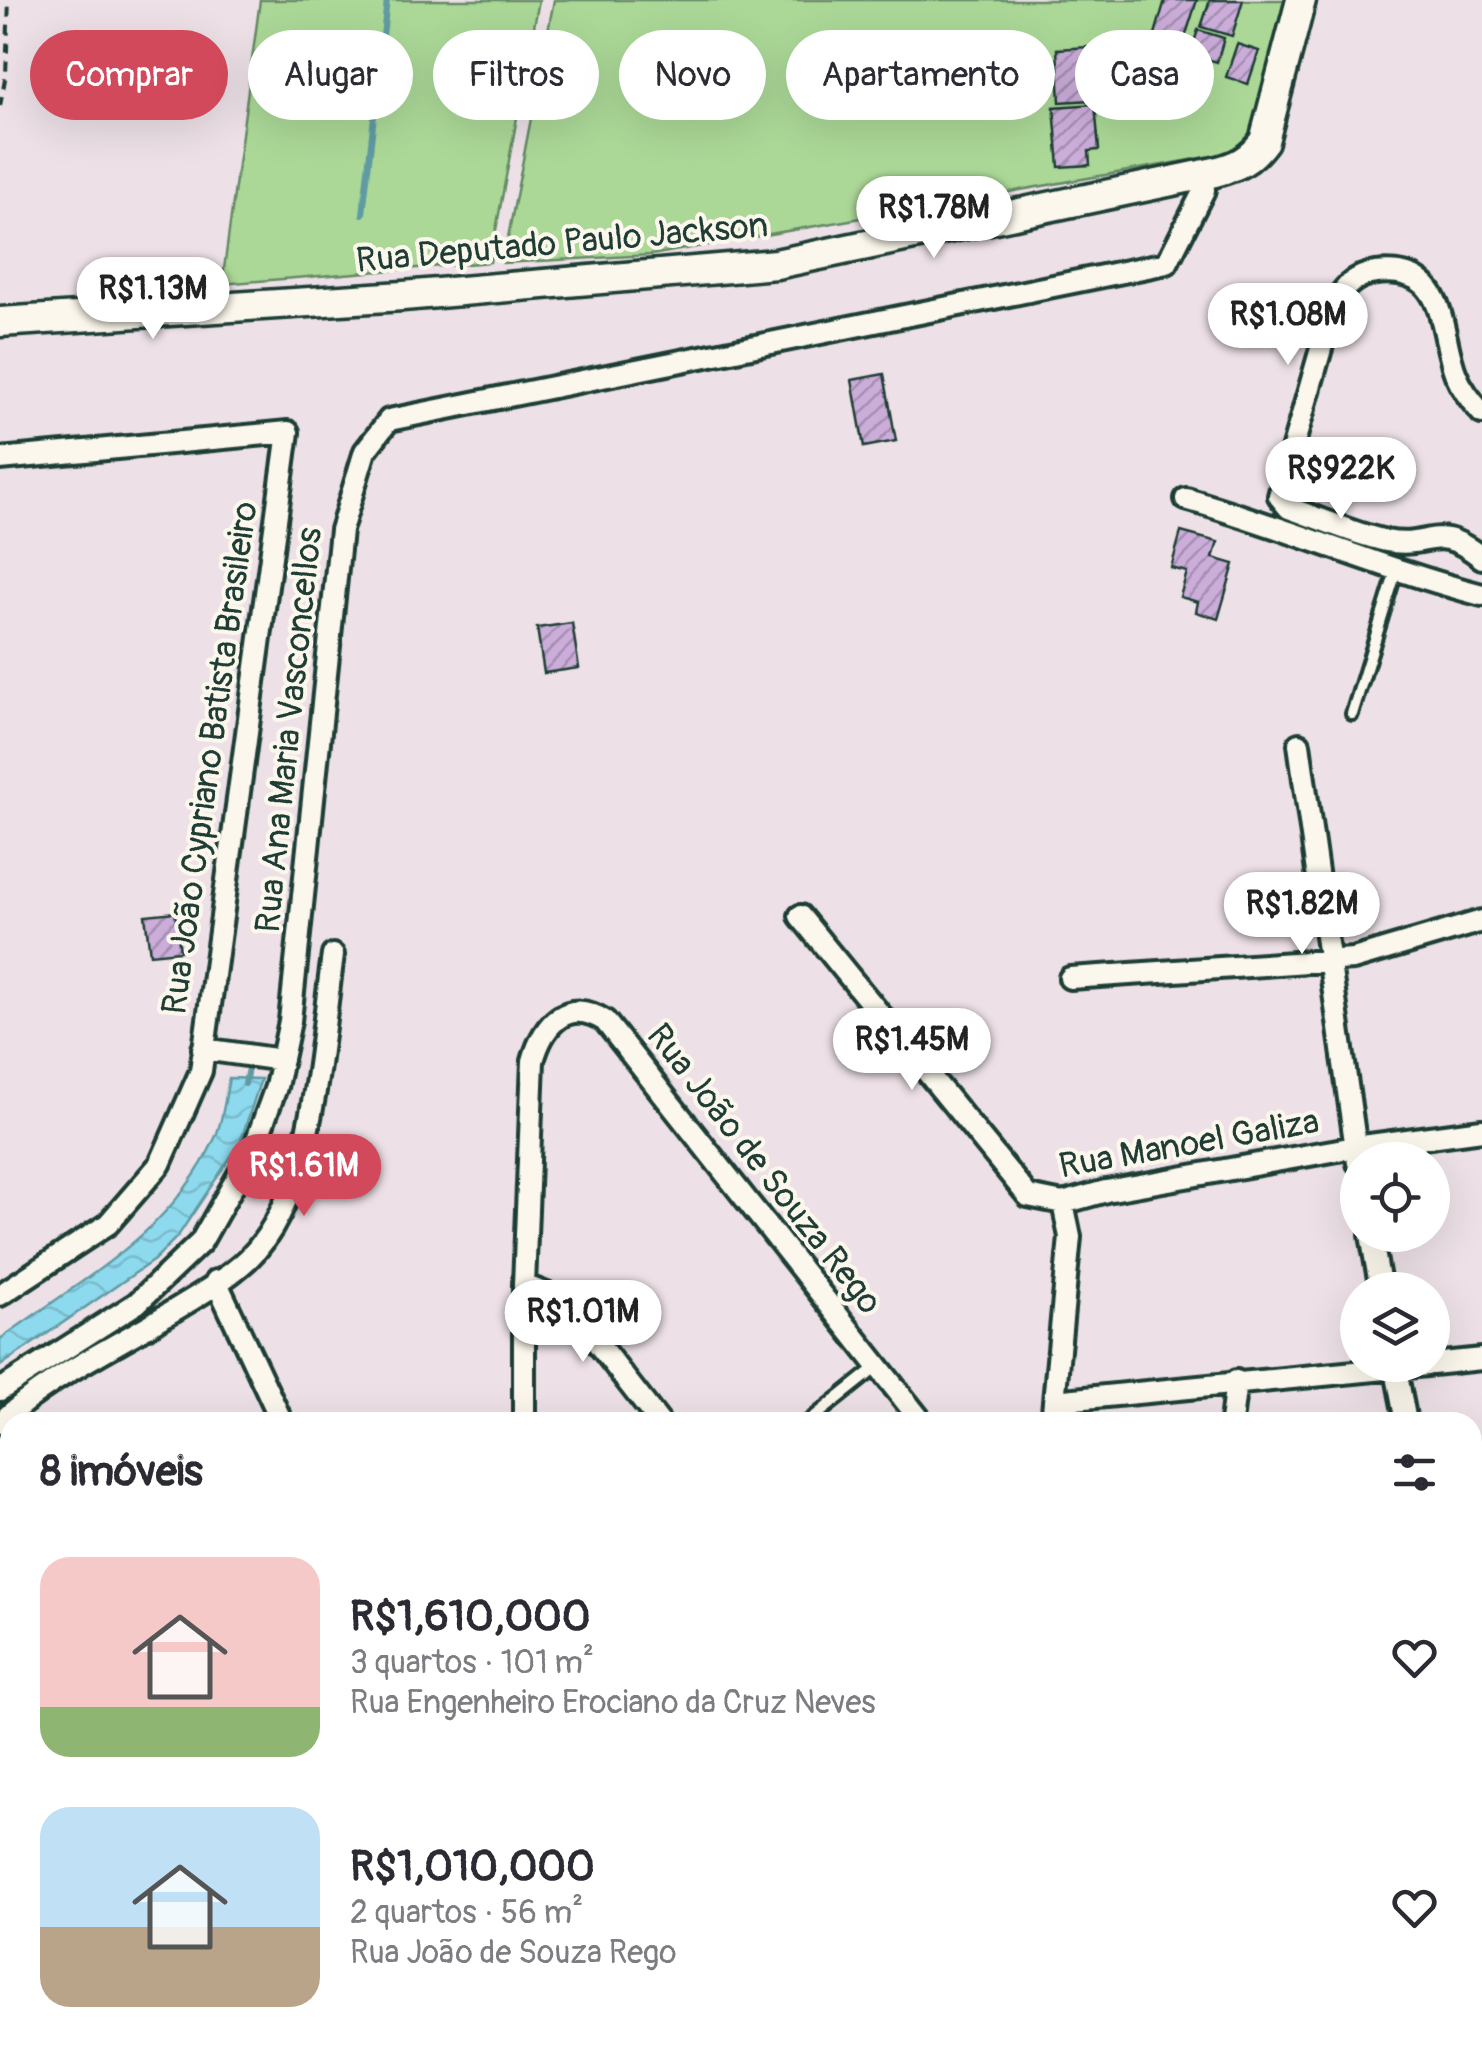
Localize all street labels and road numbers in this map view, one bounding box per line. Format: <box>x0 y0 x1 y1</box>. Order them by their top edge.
street label: Rua Deputado Paulo Jackson <box>354 203 770 283</box>
street label: Rua João Cypriano Batista Brasileiro <box>152 499 268 1017</box>
street label: Rua Ana Maria Vasconcellos <box>246 525 332 935</box>
street label: Rua João de Souza Rego <box>637 1015 891 1323</box>
street label: Rua Manoel Galiza <box>1056 1099 1322 1189</box>

